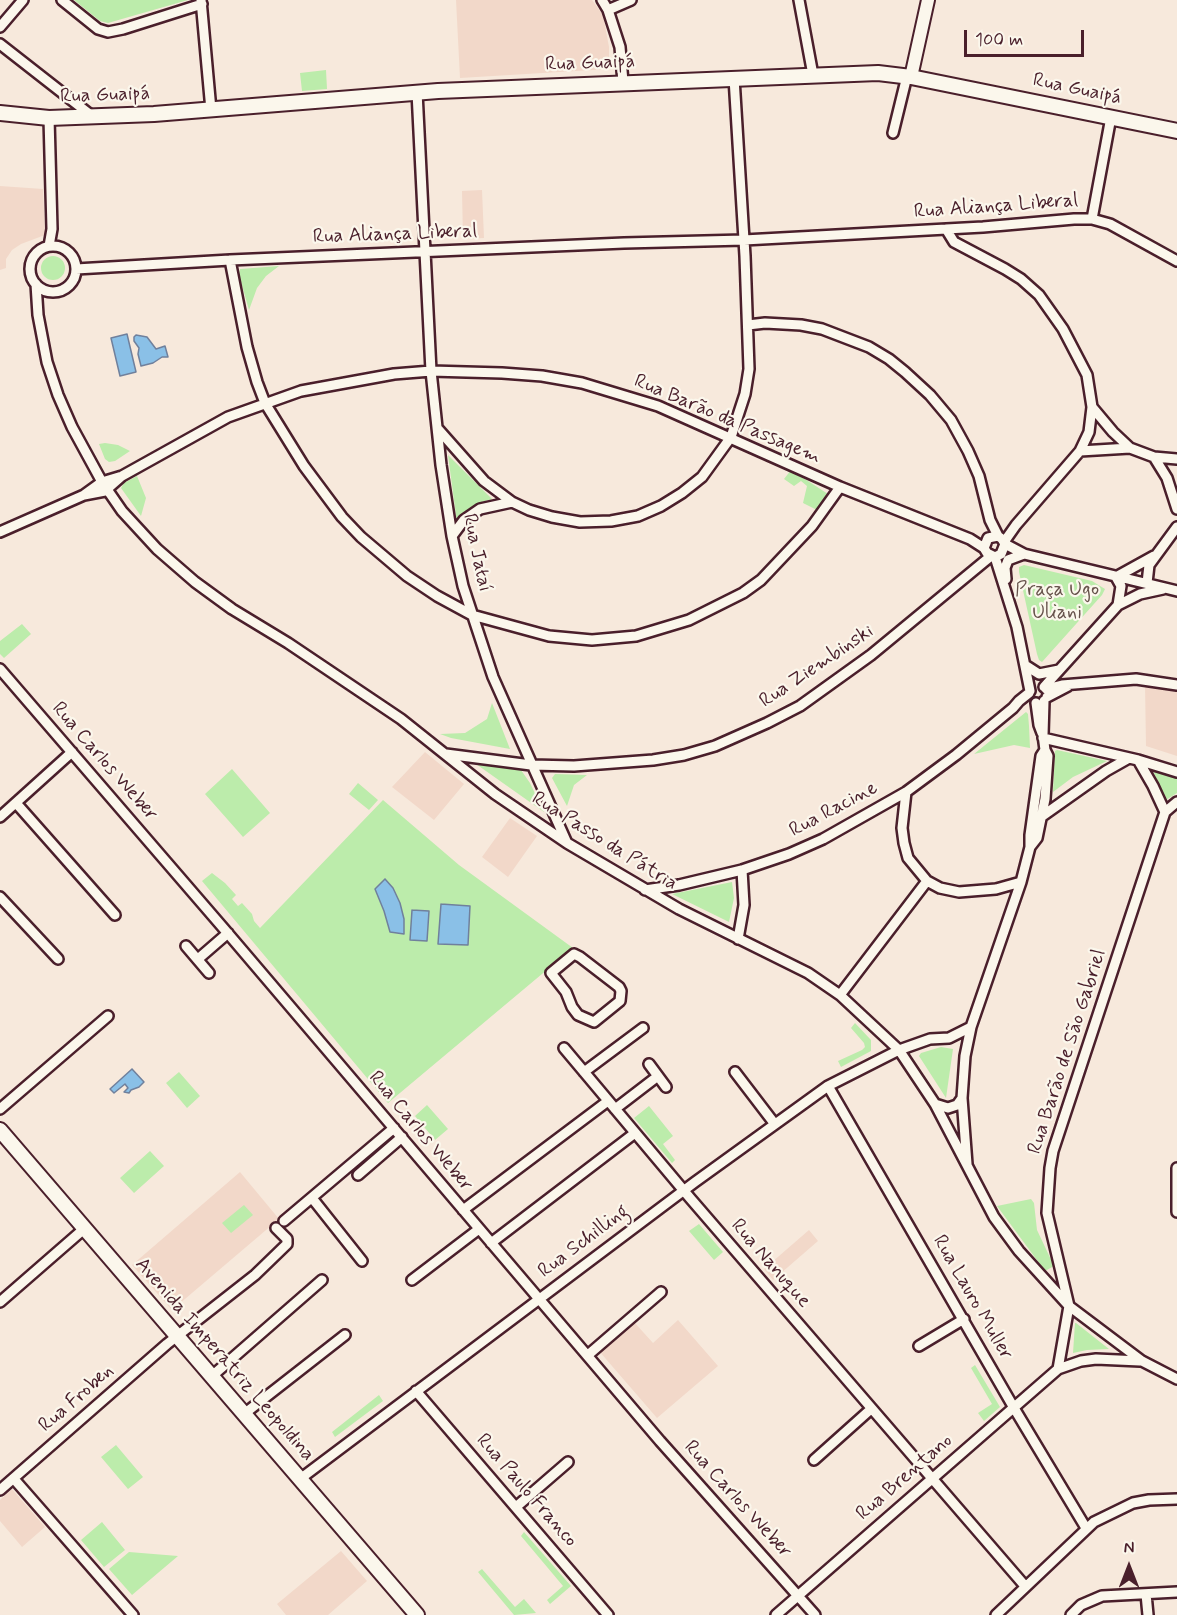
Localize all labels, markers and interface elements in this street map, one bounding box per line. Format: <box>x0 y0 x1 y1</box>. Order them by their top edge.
scale bar <box>967 18 1087 56</box>
text: 100 m <box>975 28 1023 52</box>
street label: Rua Guaipá <box>545 50 635 78</box>
street label: Rua Guaipá <box>1030 69 1124 111</box>
street label: Rua Guaipá <box>60 82 150 110</box>
street label: Rua Aliança Liberal <box>913 189 1079 225</box>
street label: Rua Aliança Liberal <box>312 220 478 250</box>
street label: Rua Barão da Passagem <box>630 370 824 470</box>
street label: Rua Jataí <box>456 512 496 594</box>
park label: Praça Ugo Uliani <box>1015 579 1099 626</box>
street label: Rua Ziembinski <box>755 620 879 714</box>
street label: Rua Carlos Weber <box>46 698 162 826</box>
street label: Rua Racine <box>786 777 882 843</box>
street label: Rua Passo da Pátria <box>526 787 682 897</box>
street label: Rua Barão de São Gabriel <box>1024 947 1112 1157</box>
street label: Rua Carlos Weber <box>363 1067 477 1197</box>
street label: Rua Schilling <box>534 1200 634 1284</box>
street label: Rua Nanuque <box>725 1215 815 1313</box>
street label: Rua Lauro Muller <box>927 1231 1017 1365</box>
street label: Avenida Imperatriz Leopoldina <box>129 1253 319 1467</box>
street label: Rua Froben <box>34 1360 120 1438</box>
street label: Rua Paulo Franco <box>470 1429 582 1553</box>
street label: Rua Brentano <box>852 1430 958 1526</box>
street label: Rua Carlos Weber <box>678 1436 796 1564</box>
north arrow <box>1099 1537 1159 1597</box>
text: N <box>1124 1538 1134 1559</box>

